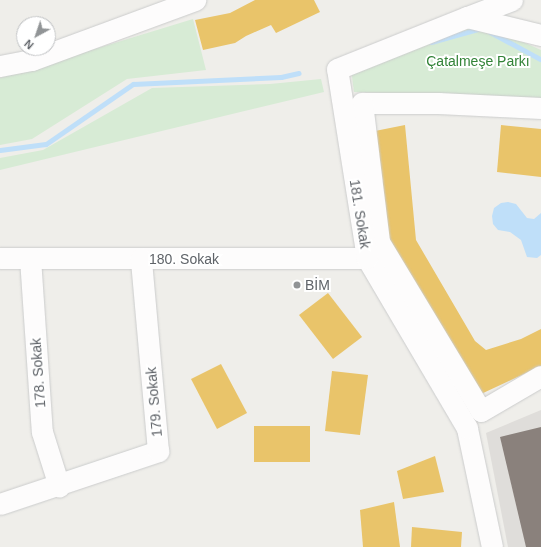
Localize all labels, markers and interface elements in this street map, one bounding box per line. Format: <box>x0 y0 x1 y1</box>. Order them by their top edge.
north arrow <box>16 16 56 56</box>
text: N <box>22 37 36 52</box>
park label: Çatalmeşe Parkı <box>426 53 530 69</box>
street label: 181. Sokak <box>346 178 374 250</box>
street label: 180. Sokak <box>149 251 219 267</box>
place label: BİM <box>305 277 330 293</box>
marker: BİM <box>292 280 302 290</box>
street label: 178. Sokak <box>27 337 49 409</box>
street label: 179. Sokak <box>143 366 165 438</box>

